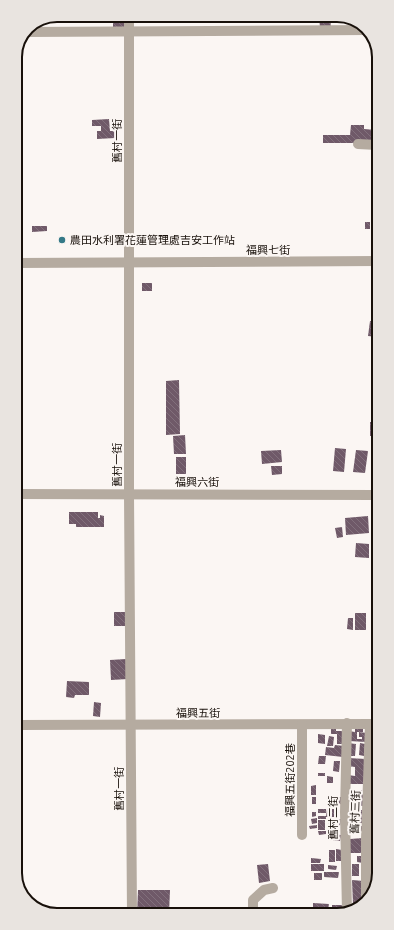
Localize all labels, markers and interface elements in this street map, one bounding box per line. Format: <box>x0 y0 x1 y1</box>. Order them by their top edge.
street label: 舊村一街 <box>111 119 123 163</box>
place label: 農田水利署花蓮管理處吉安工作站 <box>70 234 235 246</box>
marker: 農田水利署花蓮管理處吉安工作站 <box>57 235 67 245</box>
street label: 福興七街 <box>246 244 290 256</box>
street label: 舊村一街 <box>111 443 123 487</box>
street label: 福興六街 <box>175 476 219 488</box>
street label: 福興五街 <box>176 707 220 719</box>
street label: 福興五街202巷 <box>284 743 296 817</box>
street label: 舊村一街 <box>113 767 125 811</box>
street label: 舊村三街 <box>348 790 362 834</box>
street label: 舊村二街 <box>327 796 339 840</box>

